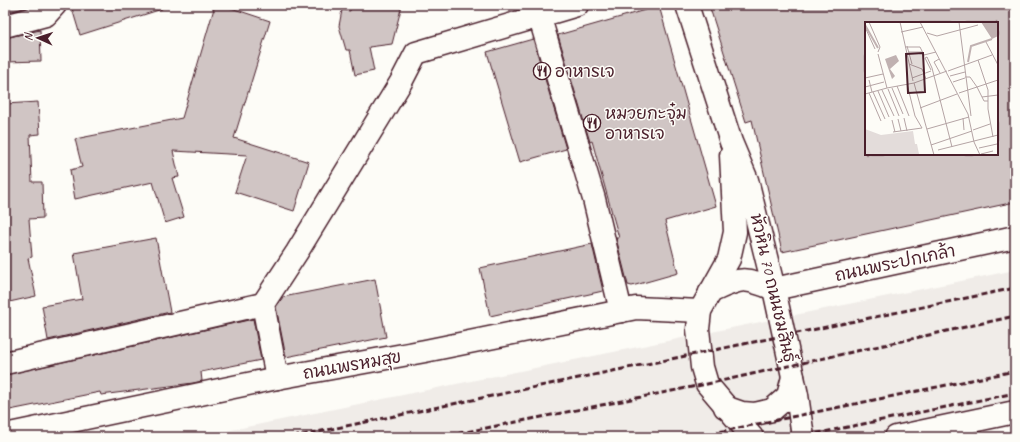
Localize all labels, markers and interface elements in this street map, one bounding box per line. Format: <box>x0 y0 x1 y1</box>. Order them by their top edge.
north arrow <box>18 18 58 58</box>
inset map <box>865 22 998 155</box>
text: N <box>21 32 35 41</box>
restaurant icon: อาหารเจ <box>532 61 552 81</box>
place label: อาหารเจ <box>555 61 615 82</box>
place label: หมวยกะจุ๋ม อาหารเจ <box>605 102 687 144</box>
restaurant icon: หมวยกะจุ๋ม อาหารเจ <box>582 113 602 133</box>
street label: หัวหิน 70 ถนนชมสินธุ์ <box>744 211 801 365</box>
street label: ถนนพระปกเกล้า <box>833 240 957 286</box>
street label: ถนนพรหมสุข <box>301 346 403 386</box>

